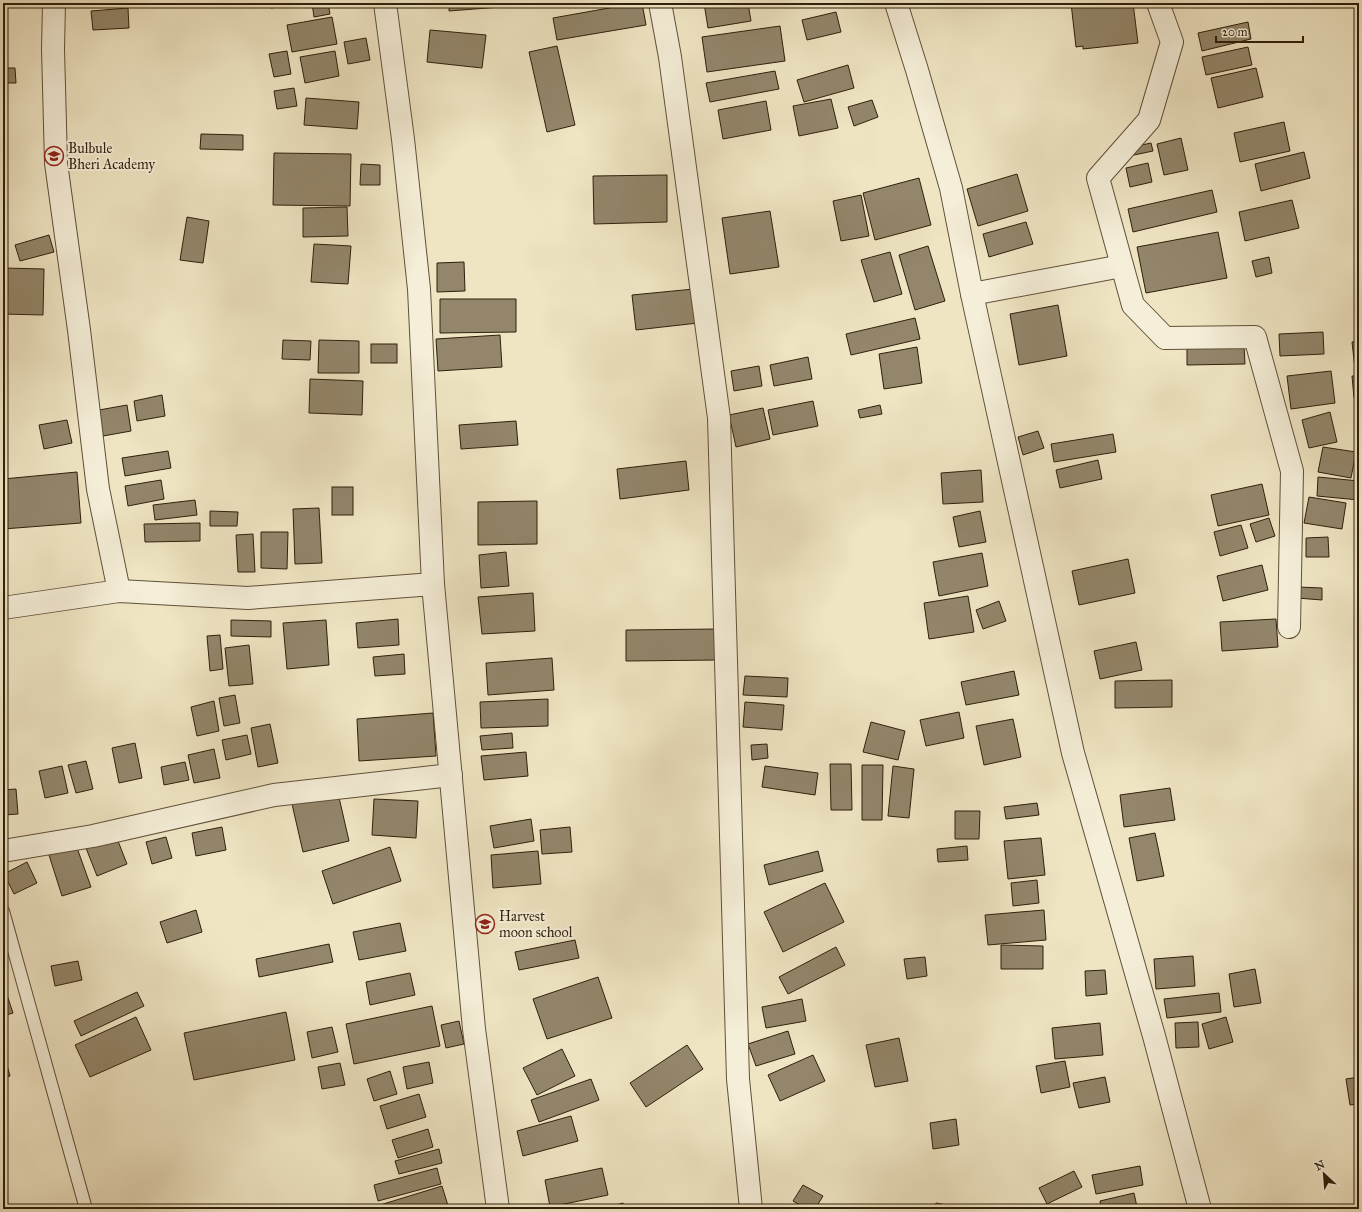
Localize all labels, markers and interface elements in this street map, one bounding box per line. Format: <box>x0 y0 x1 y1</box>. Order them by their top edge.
scale bar <box>1216 18 1303 44</box>
text: 20 m <box>1222 25 1248 39</box>
place label: Bulbule Bheri Academy <box>68 140 155 173</box>
school or university icon: Bulbule Bheri Academy <box>43 145 65 167</box>
place label: Harvest moon school <box>499 908 573 941</box>
school or university icon: Harvest moon school <box>474 913 496 935</box>
north arrow <box>1304 1154 1344 1194</box>
text: N <box>1313 1157 1327 1173</box>

